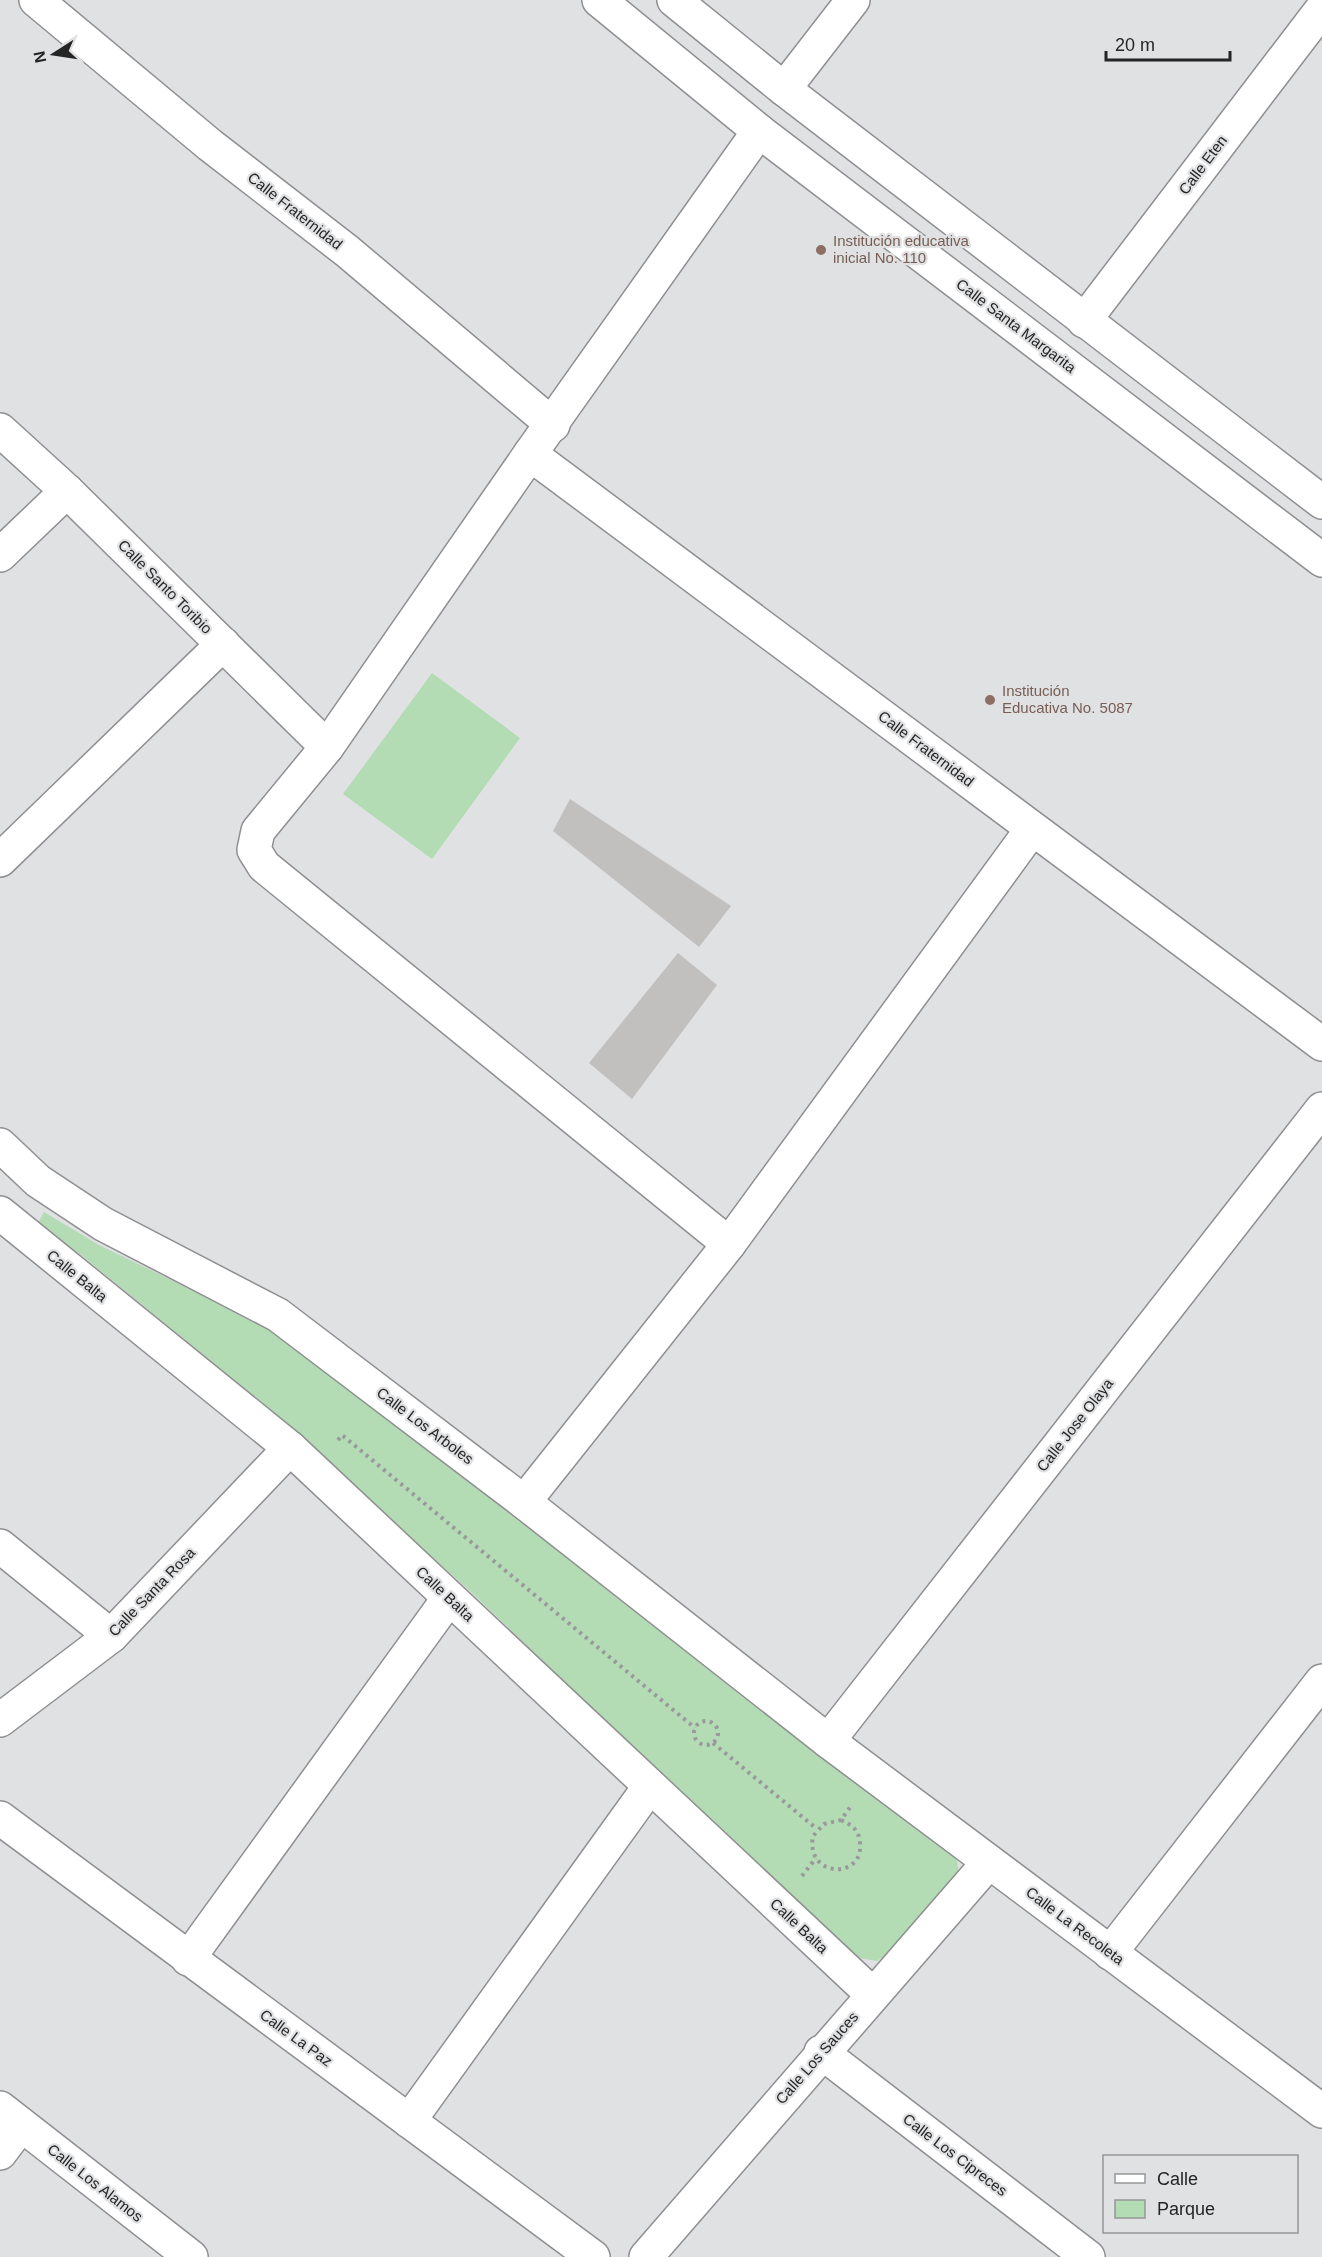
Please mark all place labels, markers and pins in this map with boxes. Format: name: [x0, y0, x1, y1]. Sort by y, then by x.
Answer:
place label: Institución educativa inicial No. 110: [833, 232, 970, 266]
marker: Institución educativa inicial No. 110: [814, 243, 828, 257]
place label: Institución Educativa No. 5087: [1002, 682, 1133, 716]
marker: Institución Educativa No. 5087: [983, 693, 997, 707]

